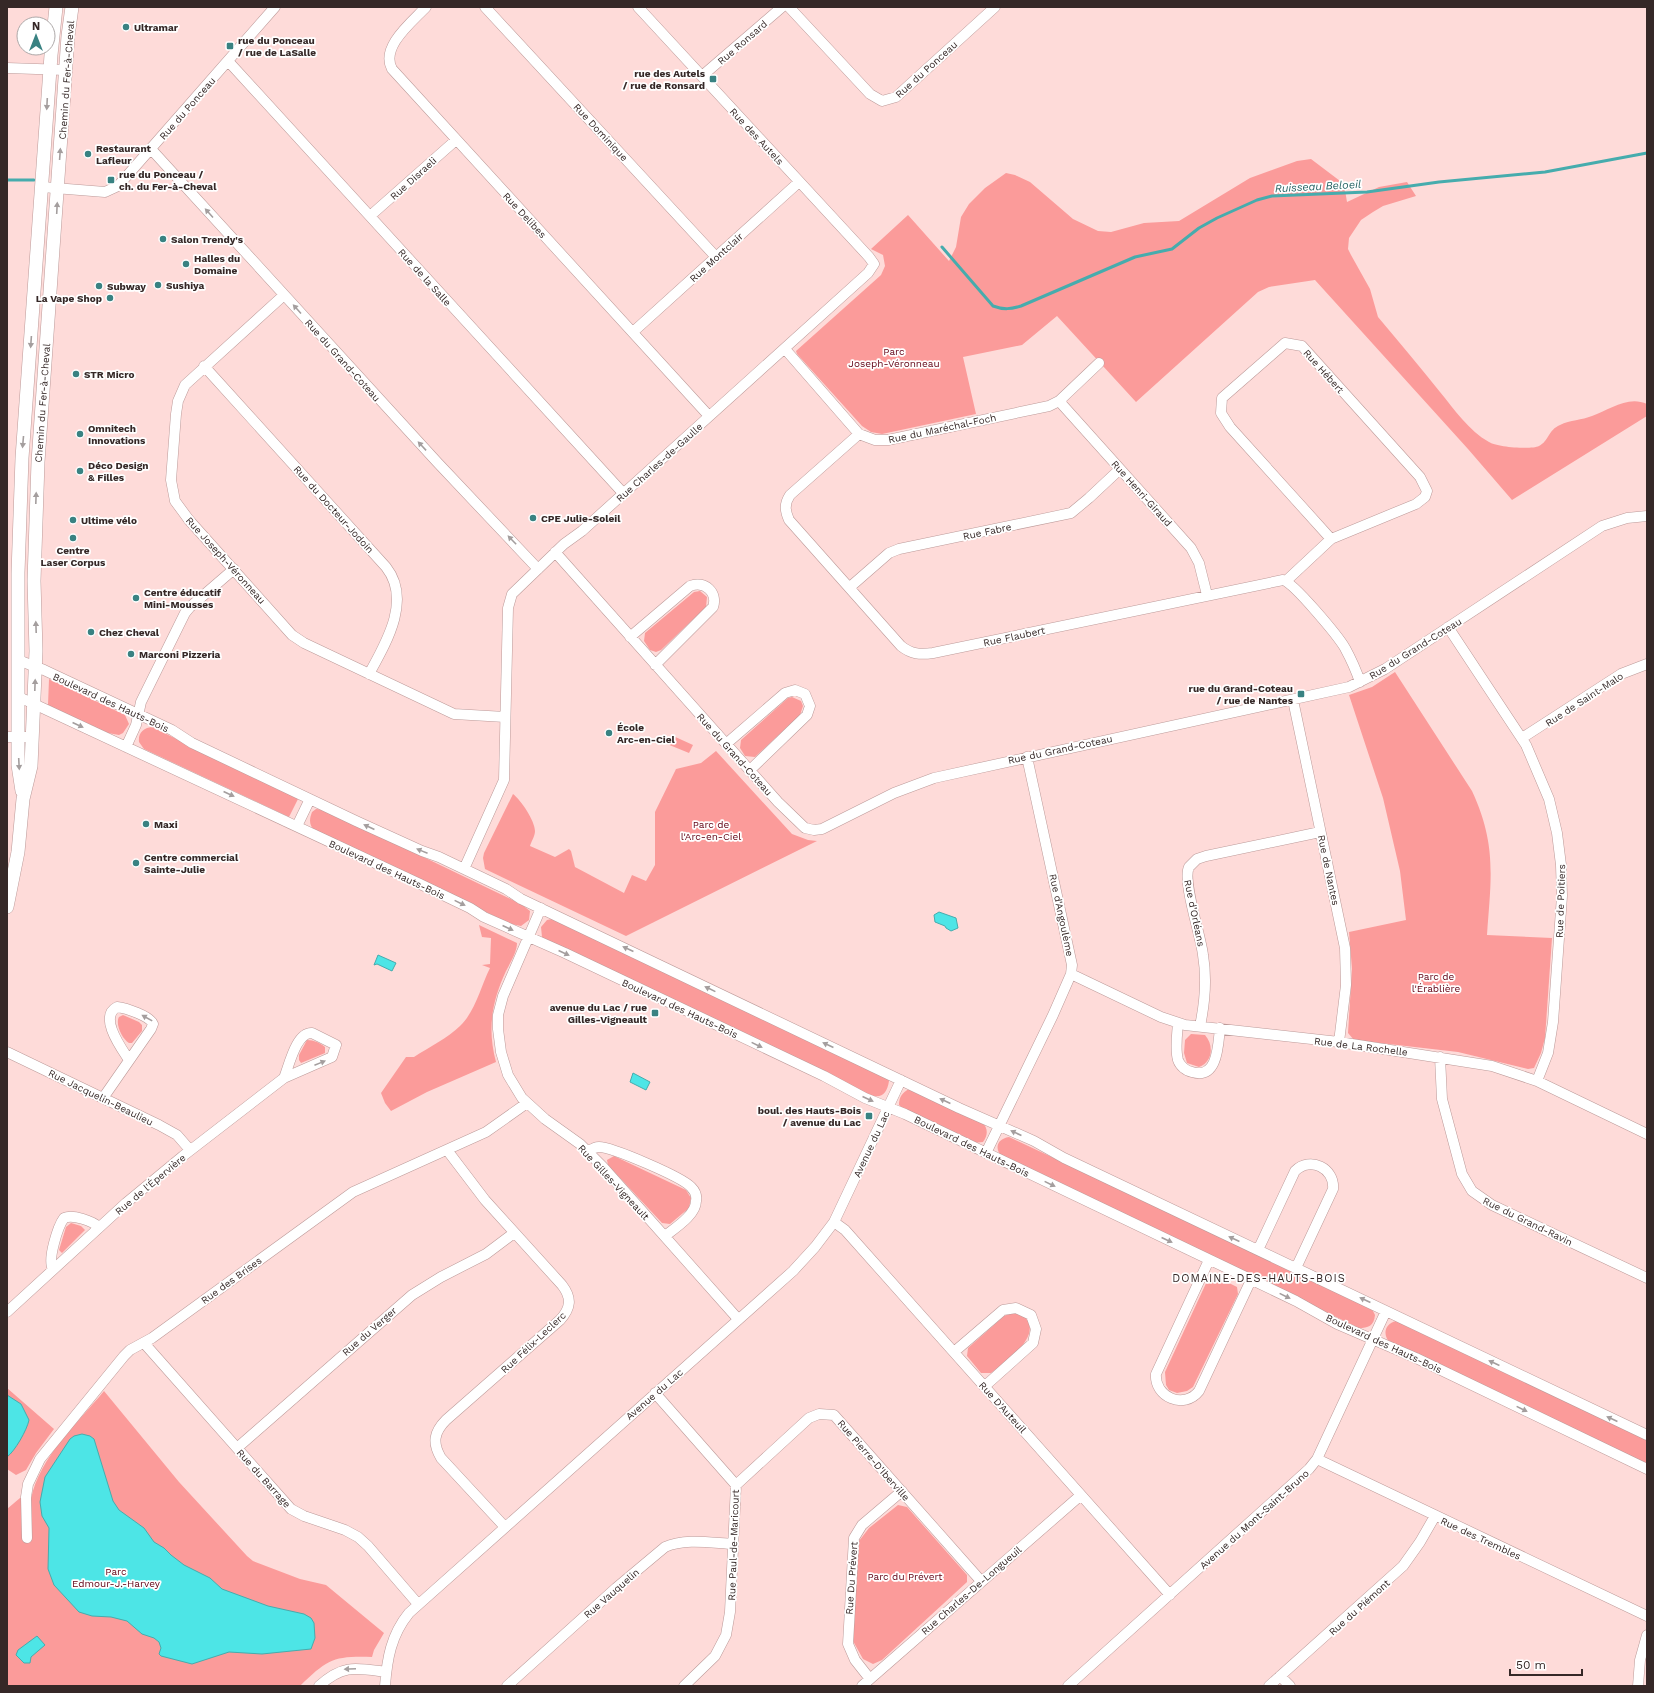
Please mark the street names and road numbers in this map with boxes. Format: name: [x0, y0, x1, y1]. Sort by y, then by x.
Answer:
street label: Rue Ronsard: [715, 18, 769, 67]
street label: Chemin du Fer-à-Cheval: [57, 20, 76, 140]
street label: Rue du Ponceau: [893, 39, 959, 100]
street label: Rue du Ponceau: [157, 75, 217, 142]
street label: Rue Dominique: [571, 101, 630, 163]
street label: Rue des Autels: [728, 106, 786, 167]
street label: Rue Disraeli: [388, 155, 439, 202]
street label: Rue Delibes: [501, 190, 548, 240]
street label: Rue Montclair: [687, 231, 745, 284]
street label: Rue de la Salle: [396, 246, 453, 308]
street label: Rue du Grand-Coteau: [303, 317, 382, 404]
street label: Chemin du Fer-à-Cheval: [33, 343, 52, 463]
street label: Rue Hébert: [1301, 347, 1347, 396]
street label: Rue du Maréchal-Foch: [887, 412, 997, 445]
street label: Rue Charles-de-Gaulle: [614, 421, 705, 504]
street label: Rue Henri-Giraud: [1109, 458, 1174, 529]
street label: Rue du Docteur-Jodoin: [291, 463, 376, 555]
street label: Rue Joseph-Véronneau: [184, 515, 268, 606]
street label: Rue Fabre: [962, 521, 1012, 542]
street label: Rue du Grand-Coteau: [1367, 615, 1463, 681]
street label: Rue Flaubert: [982, 624, 1047, 648]
street label: Rue de Saint-Malo: [1543, 670, 1625, 729]
street label: Boulevard des Hauts-Bois: [51, 671, 170, 734]
street label: Rue du Grand-Coteau: [695, 711, 774, 798]
street label: Rue du Grand-Coteau: [1007, 733, 1113, 766]
street label: Rue de Nantes: [1316, 834, 1341, 906]
street label: Boulevard des Hauts-Bois: [327, 838, 446, 901]
street label: Rue de Poitiers: [1554, 864, 1567, 938]
street label: Rue d'Angoulème: [1047, 873, 1076, 958]
street label: Rue d'Orléans: [1182, 879, 1207, 947]
street label: Boulevard des Hauts-Bois: [620, 977, 739, 1040]
street label: Rue de La Rochelle: [1314, 1035, 1409, 1058]
street label: Rue Jacquelin-Beaulieu: [47, 1067, 155, 1128]
street label: Avenue du Lac: [851, 1109, 892, 1179]
street label: Boulevard des Hauts-Bois: [912, 1114, 1031, 1179]
street label: Rue Gilles-Vigneault: [576, 1142, 652, 1223]
street label: Rue de l'Épervière: [113, 1152, 188, 1217]
street label: Rue du Grand-Ravin: [1481, 1195, 1574, 1248]
street label: Rue des Brises: [199, 1255, 264, 1306]
street label: Rue du Verger: [340, 1305, 399, 1358]
street label: Rue Félix-Leclerc: [499, 1309, 568, 1375]
street label: Boulevard des Hauts-Bois: [1324, 1312, 1443, 1375]
street label: Avenue du Lac: [624, 1366, 685, 1422]
street label: Rue D'Auteuil: [977, 1380, 1028, 1435]
street label: Rue Pierre-D'Iberville: [835, 1418, 912, 1503]
street label: Rue du Barrage: [235, 1447, 293, 1510]
street label: Avenue du Mont-Saint-Bruno: [1198, 1467, 1311, 1571]
street label: Rue Paul-de-Maricourt: [726, 1488, 741, 1601]
street label: Rue des Trembles: [1439, 1515, 1523, 1562]
street label: Rue Du Prévert: [843, 1540, 860, 1615]
street label: Rue Charles-De-Longueuil: [919, 1544, 1024, 1637]
street label: Rue Vauquelin: [582, 1566, 641, 1620]
street label: Rue du Piémont: [1327, 1577, 1393, 1638]

